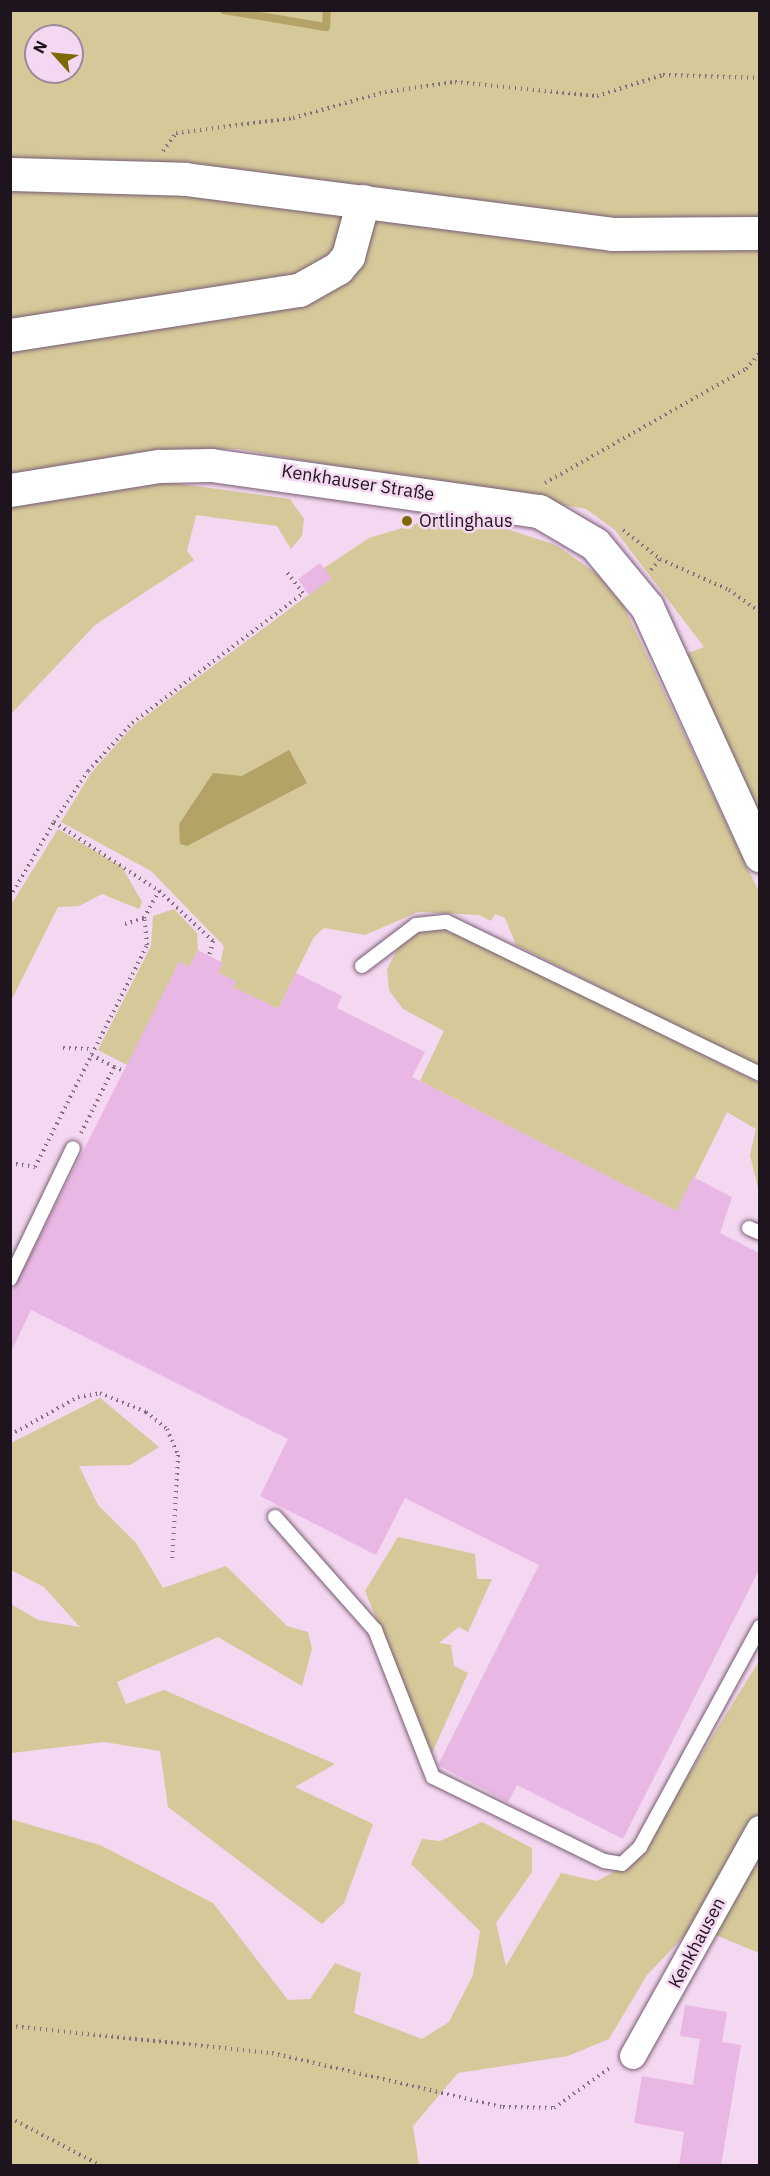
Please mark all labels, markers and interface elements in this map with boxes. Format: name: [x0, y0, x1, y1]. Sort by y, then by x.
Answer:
north arrow: [24, 24, 84, 84]
text: N: [28, 37, 51, 56]
street label: Kenkhauser Straße: [280, 460, 436, 506]
place label: Ortlinghaus: [419, 510, 513, 532]
marker: Ortlinghaus: [400, 514, 414, 528]
street label: Kenkhausen: [664, 1894, 730, 1992]

